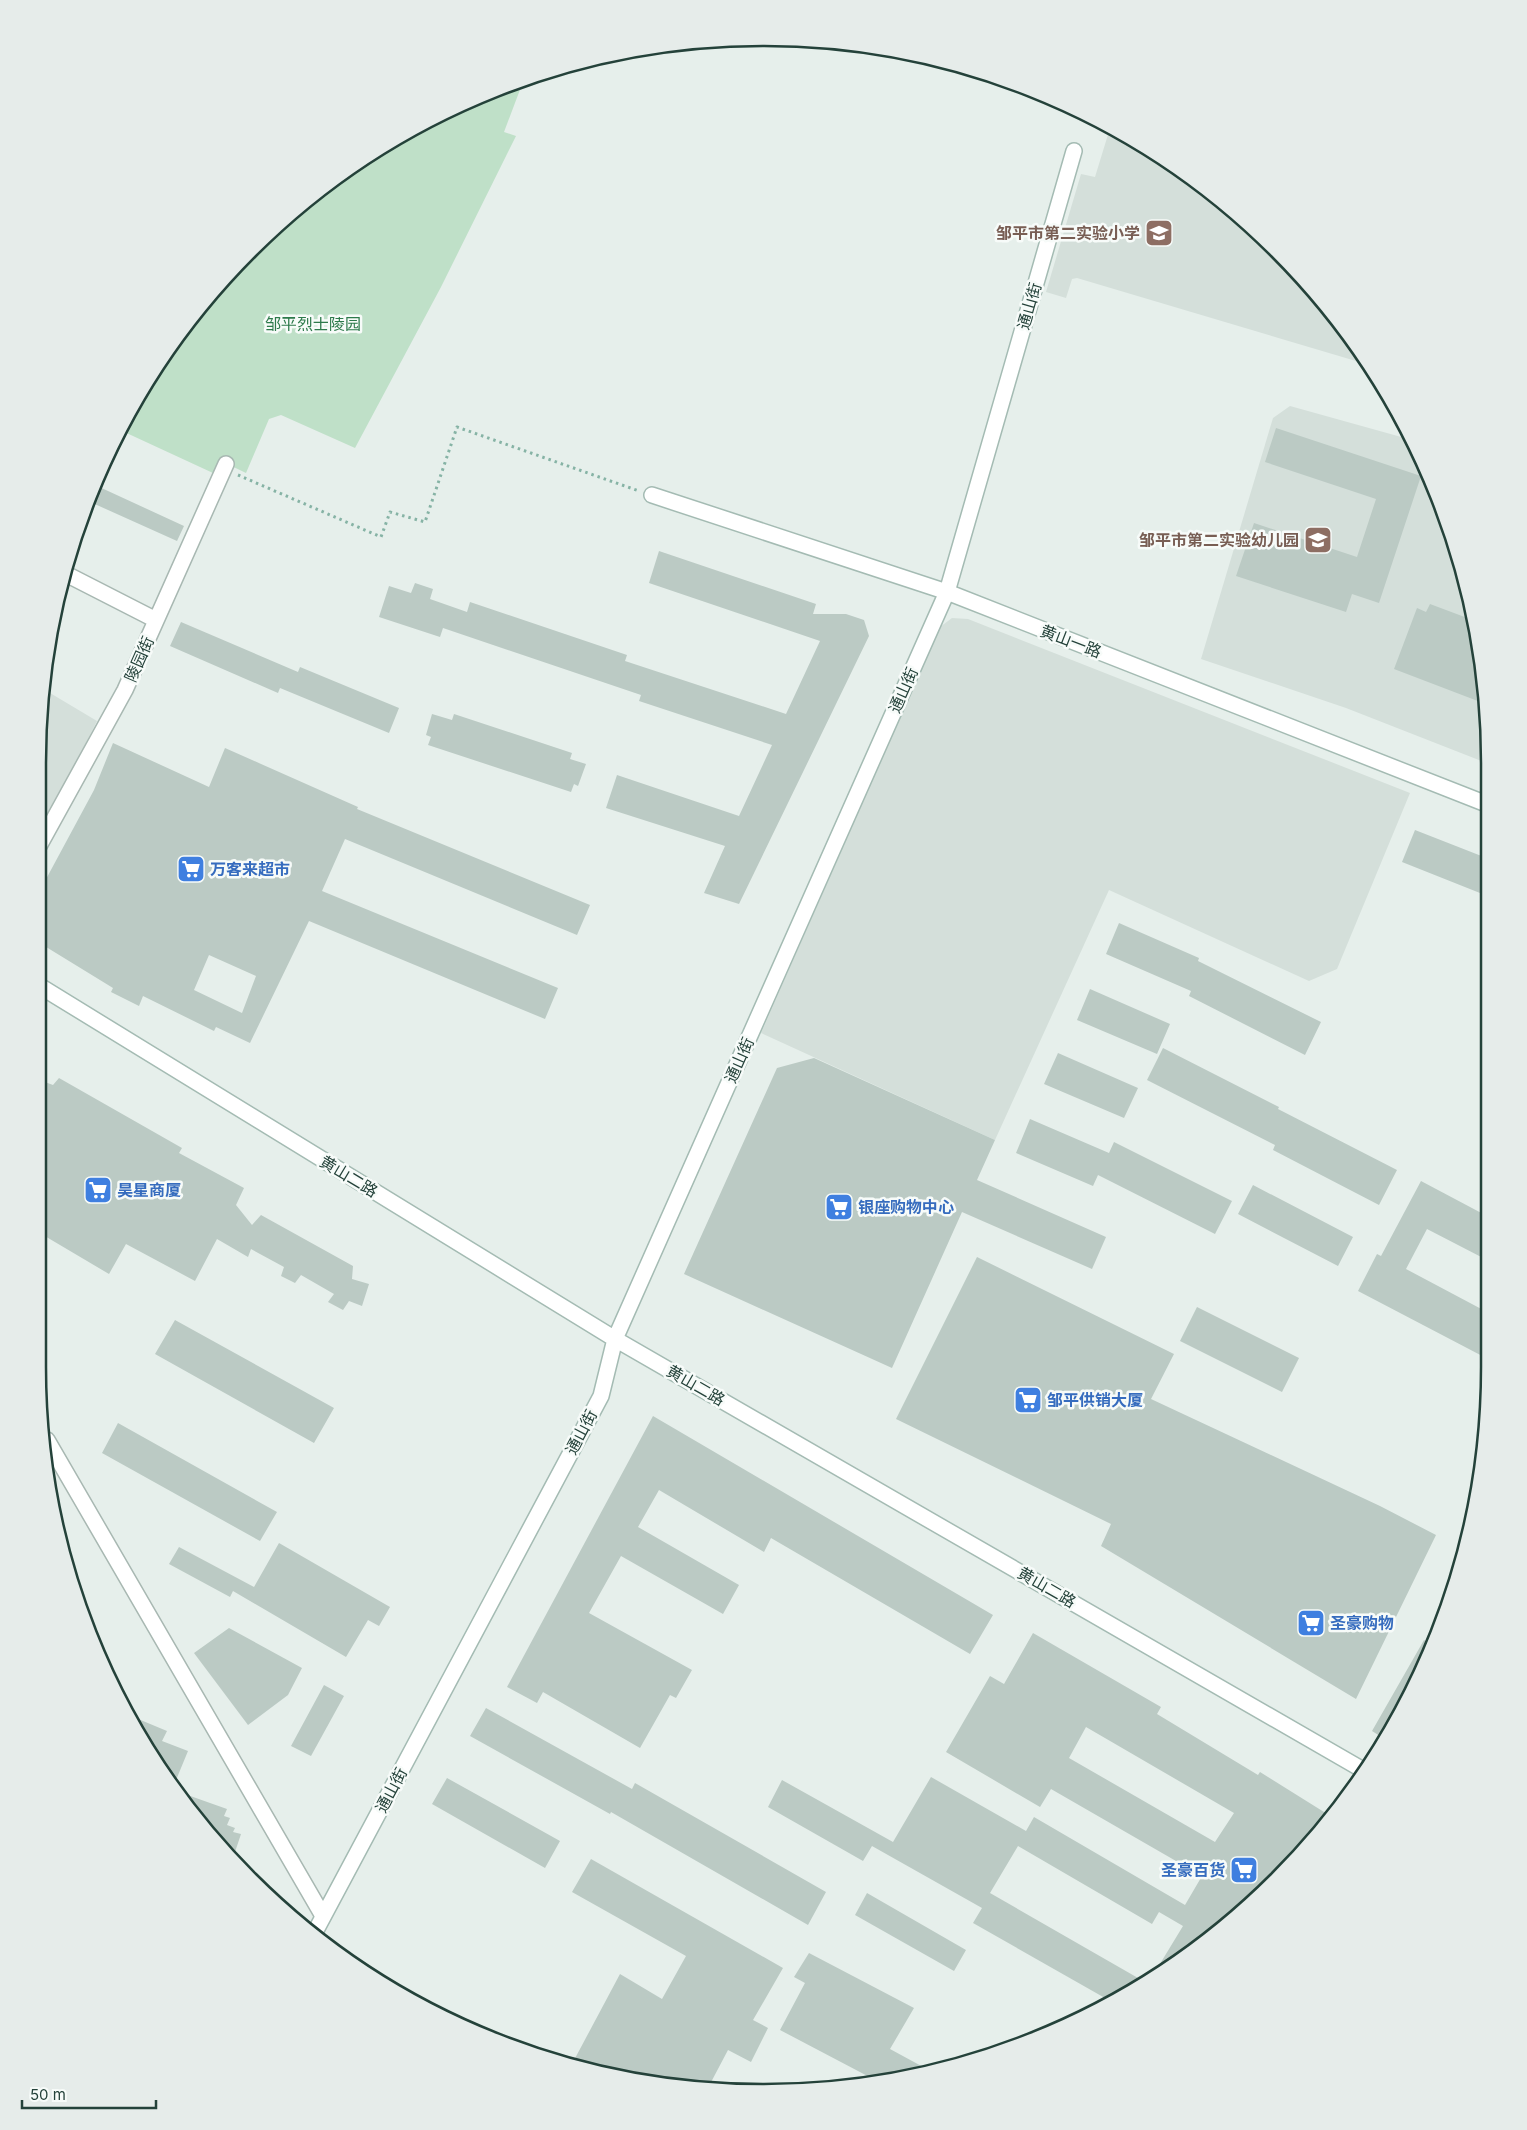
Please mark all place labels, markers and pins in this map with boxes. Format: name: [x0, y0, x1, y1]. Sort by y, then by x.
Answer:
school or university icon: 邹平市第二实验小学: [1144, 218, 1174, 248]
place label: 邹平市第二实验小学: [996, 223, 1140, 243]
school or university icon: 邹平市第二实验幼儿园: [1303, 525, 1333, 555]
place label: 邹平市第二实验幼儿园: [1139, 530, 1299, 550]
supermarket icon: 万客来超市: [176, 854, 206, 884]
place label: 万客来超市: [210, 859, 290, 879]
supermarket icon: 昊星商厦: [83, 1175, 113, 1205]
place label: 昊星商厦: [117, 1180, 181, 1200]
supermarket icon: 银座购物中心: [824, 1192, 854, 1222]
place label: 银座购物中心: [858, 1197, 954, 1217]
supermarket icon: 邹平供销大厦: [1013, 1385, 1043, 1415]
place label: 邹平供销大厦: [1047, 1390, 1143, 1410]
supermarket icon: 圣豪购物: [1296, 1608, 1326, 1638]
place label: 圣豪购物: [1330, 1613, 1394, 1633]
supermarket icon: 圣豪百货: [1229, 1855, 1259, 1885]
place label: 圣豪百货: [1161, 1860, 1225, 1880]

